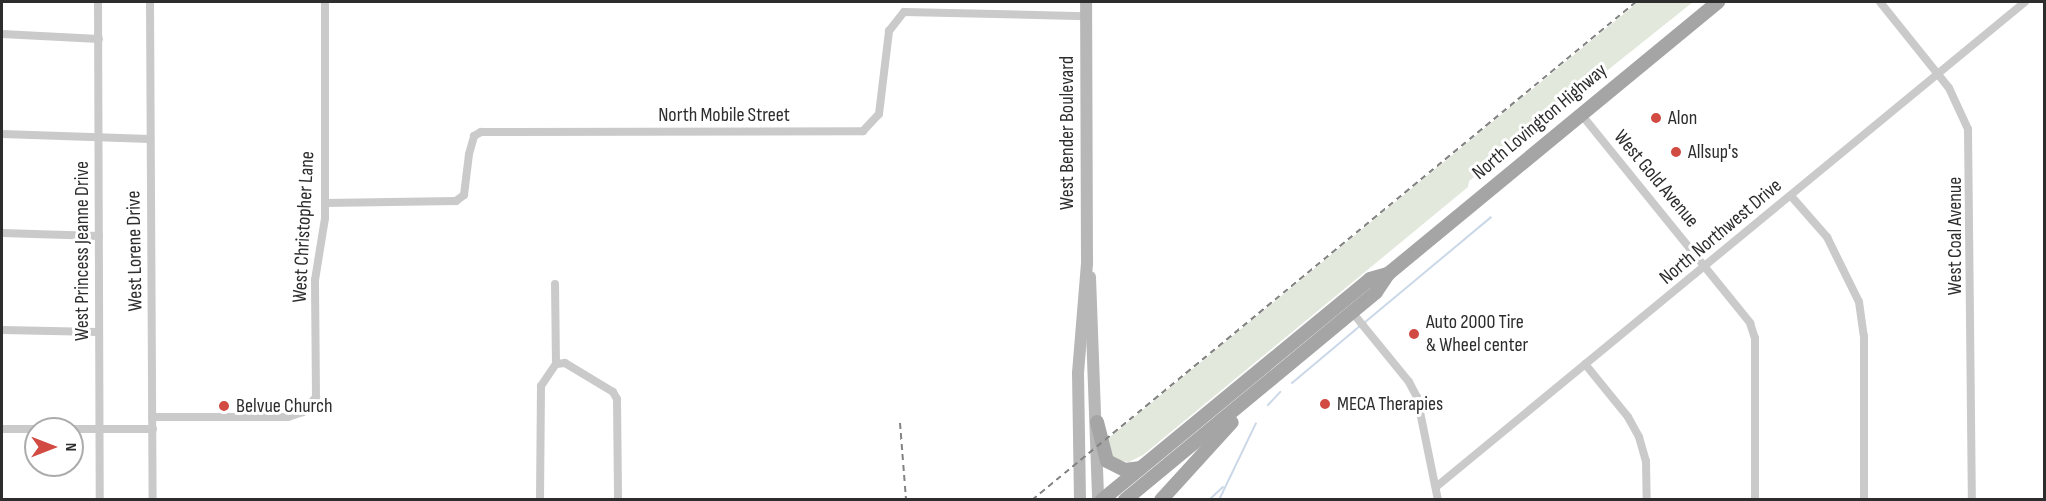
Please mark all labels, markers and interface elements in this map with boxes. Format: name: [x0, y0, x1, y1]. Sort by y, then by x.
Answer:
street label: West Bender Boulevard: [1055, 56, 1079, 210]
street label: North Lovington Highway: [1468, 59, 1612, 185]
street label: North Mobile Street: [658, 103, 790, 127]
place label: Alon: [1668, 106, 1697, 130]
marker: Alon: [1649, 111, 1663, 125]
street label: West Gold Avenue: [1608, 125, 1704, 233]
place label: Allsup's: [1688, 140, 1738, 164]
marker: Allsup's: [1669, 145, 1683, 159]
street label: West Christopher Lane: [288, 151, 320, 303]
street label: West Princess Jeanne Drive: [70, 161, 94, 341]
street label: North Northwest Drive: [1655, 174, 1787, 290]
street label: West Coal Avenue: [1943, 177, 1967, 295]
street label: West Lorene Drive: [122, 190, 148, 312]
place label: Auto 2000 Tire & Wheel center: [1426, 310, 1528, 357]
marker: Auto 2000 Tire & Wheel center: [1407, 327, 1421, 341]
place label: MECA Therapies: [1337, 392, 1443, 416]
place label: Belvue Church: [236, 394, 333, 418]
marker: MECA Therapies: [1318, 397, 1332, 411]
marker: Belvue Church: [217, 399, 231, 413]
north arrow: [24, 417, 84, 477]
text: N: [61, 443, 80, 451]

